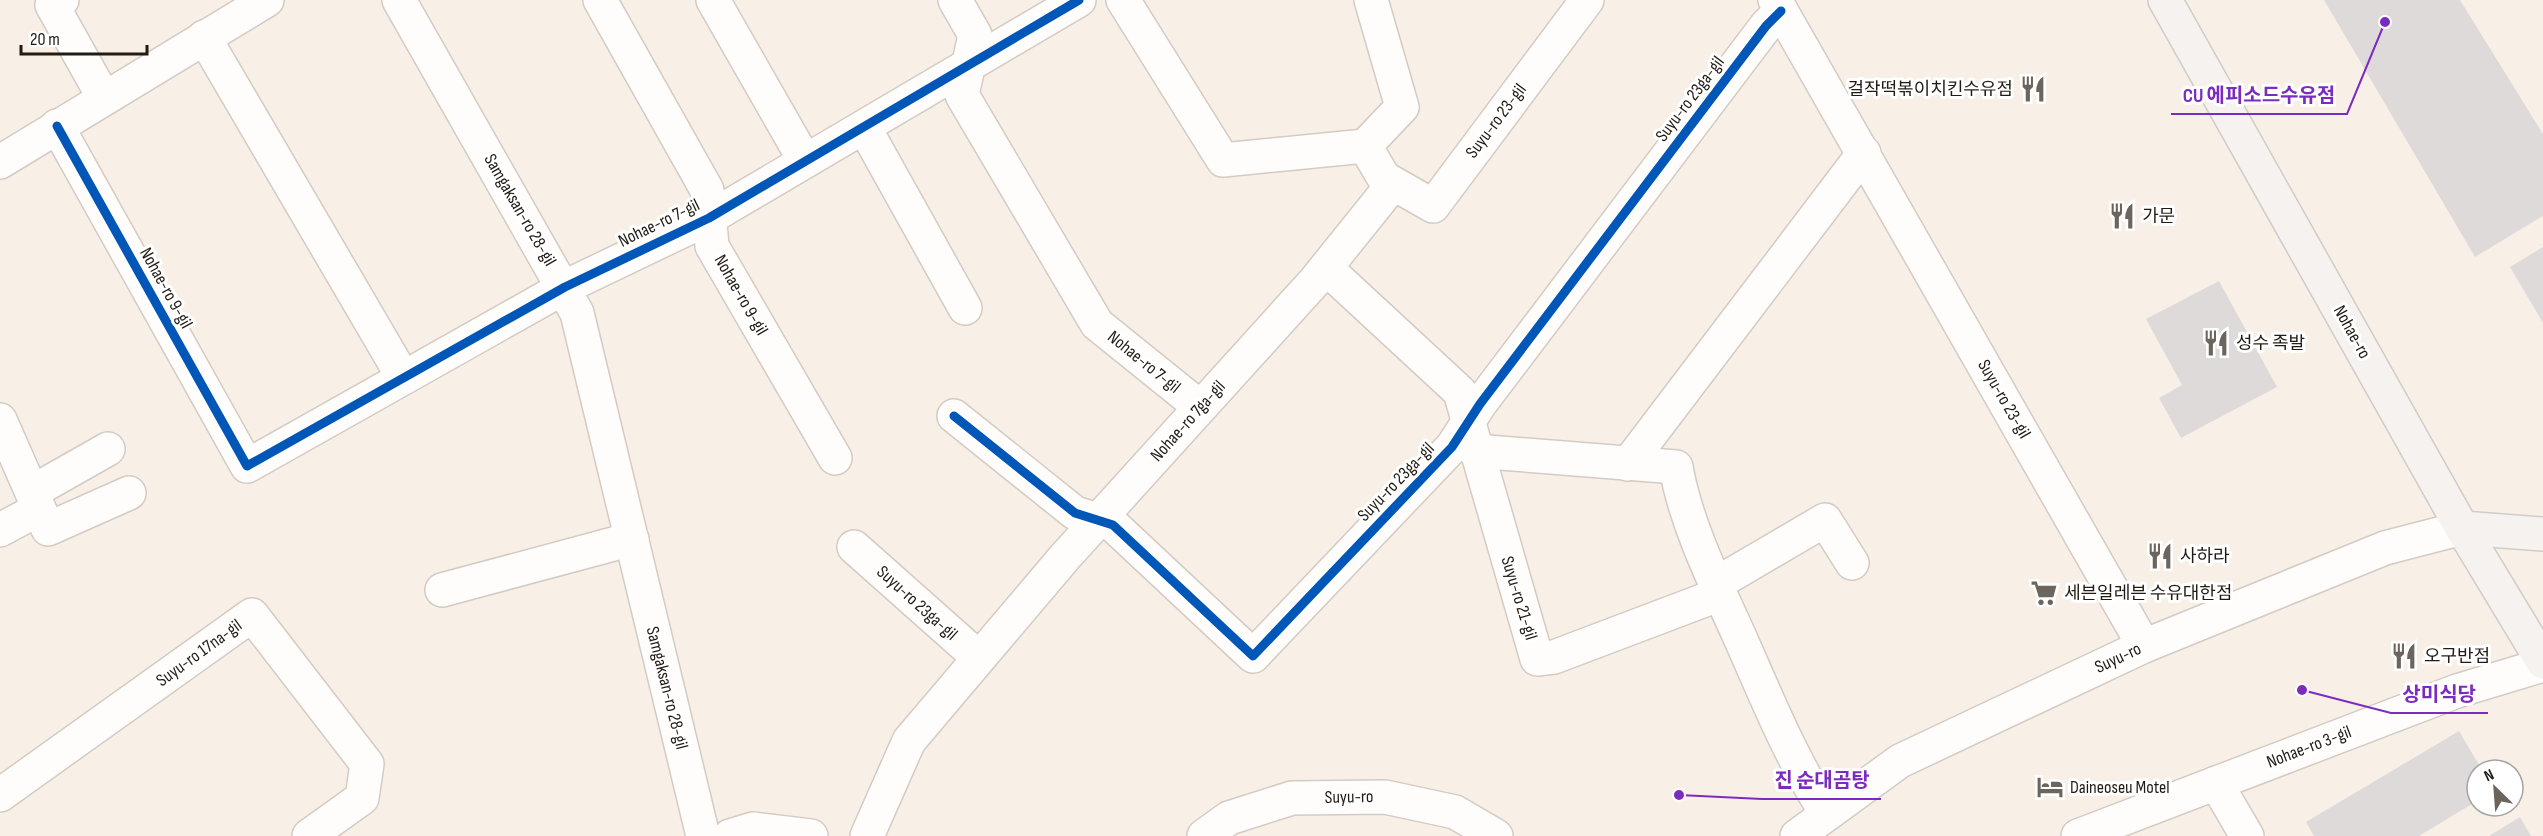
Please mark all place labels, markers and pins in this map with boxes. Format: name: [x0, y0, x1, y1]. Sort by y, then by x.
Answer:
restaurant icon: 걸작떡볶이치킨수유점: [2018, 74, 2048, 104]
callout: CU 에피소드수유점: [2171, 76, 2347, 114]
place label: 걸작떡볶이치킨수유점: [1847, 79, 2013, 100]
restaurant icon: 가문: [2107, 201, 2137, 231]
place label: 가문: [2142, 206, 2175, 227]
restaurant icon: 성수 족발: [2201, 328, 2231, 358]
place label: 성수 족발: [2236, 333, 2305, 354]
restaurant icon: 사하라: [2145, 541, 2175, 571]
place label: 사하라: [2180, 546, 2230, 567]
supermarket icon: 세븐일레븐 수유대한점: [2029, 578, 2059, 608]
place label: 세븐일레븐 수유대한점: [2064, 583, 2232, 604]
restaurant icon: 오구반점: [2389, 641, 2419, 671]
place label: 오구반점: [2424, 646, 2490, 667]
callout: 상미식당: [2391, 675, 2488, 713]
callout: 진 순대곰탕: [1762, 761, 1881, 799]
hotel icon: Daineoseu Motel: [2035, 772, 2065, 802]
place label: Daineoseu Motel: [2070, 777, 2170, 798]

